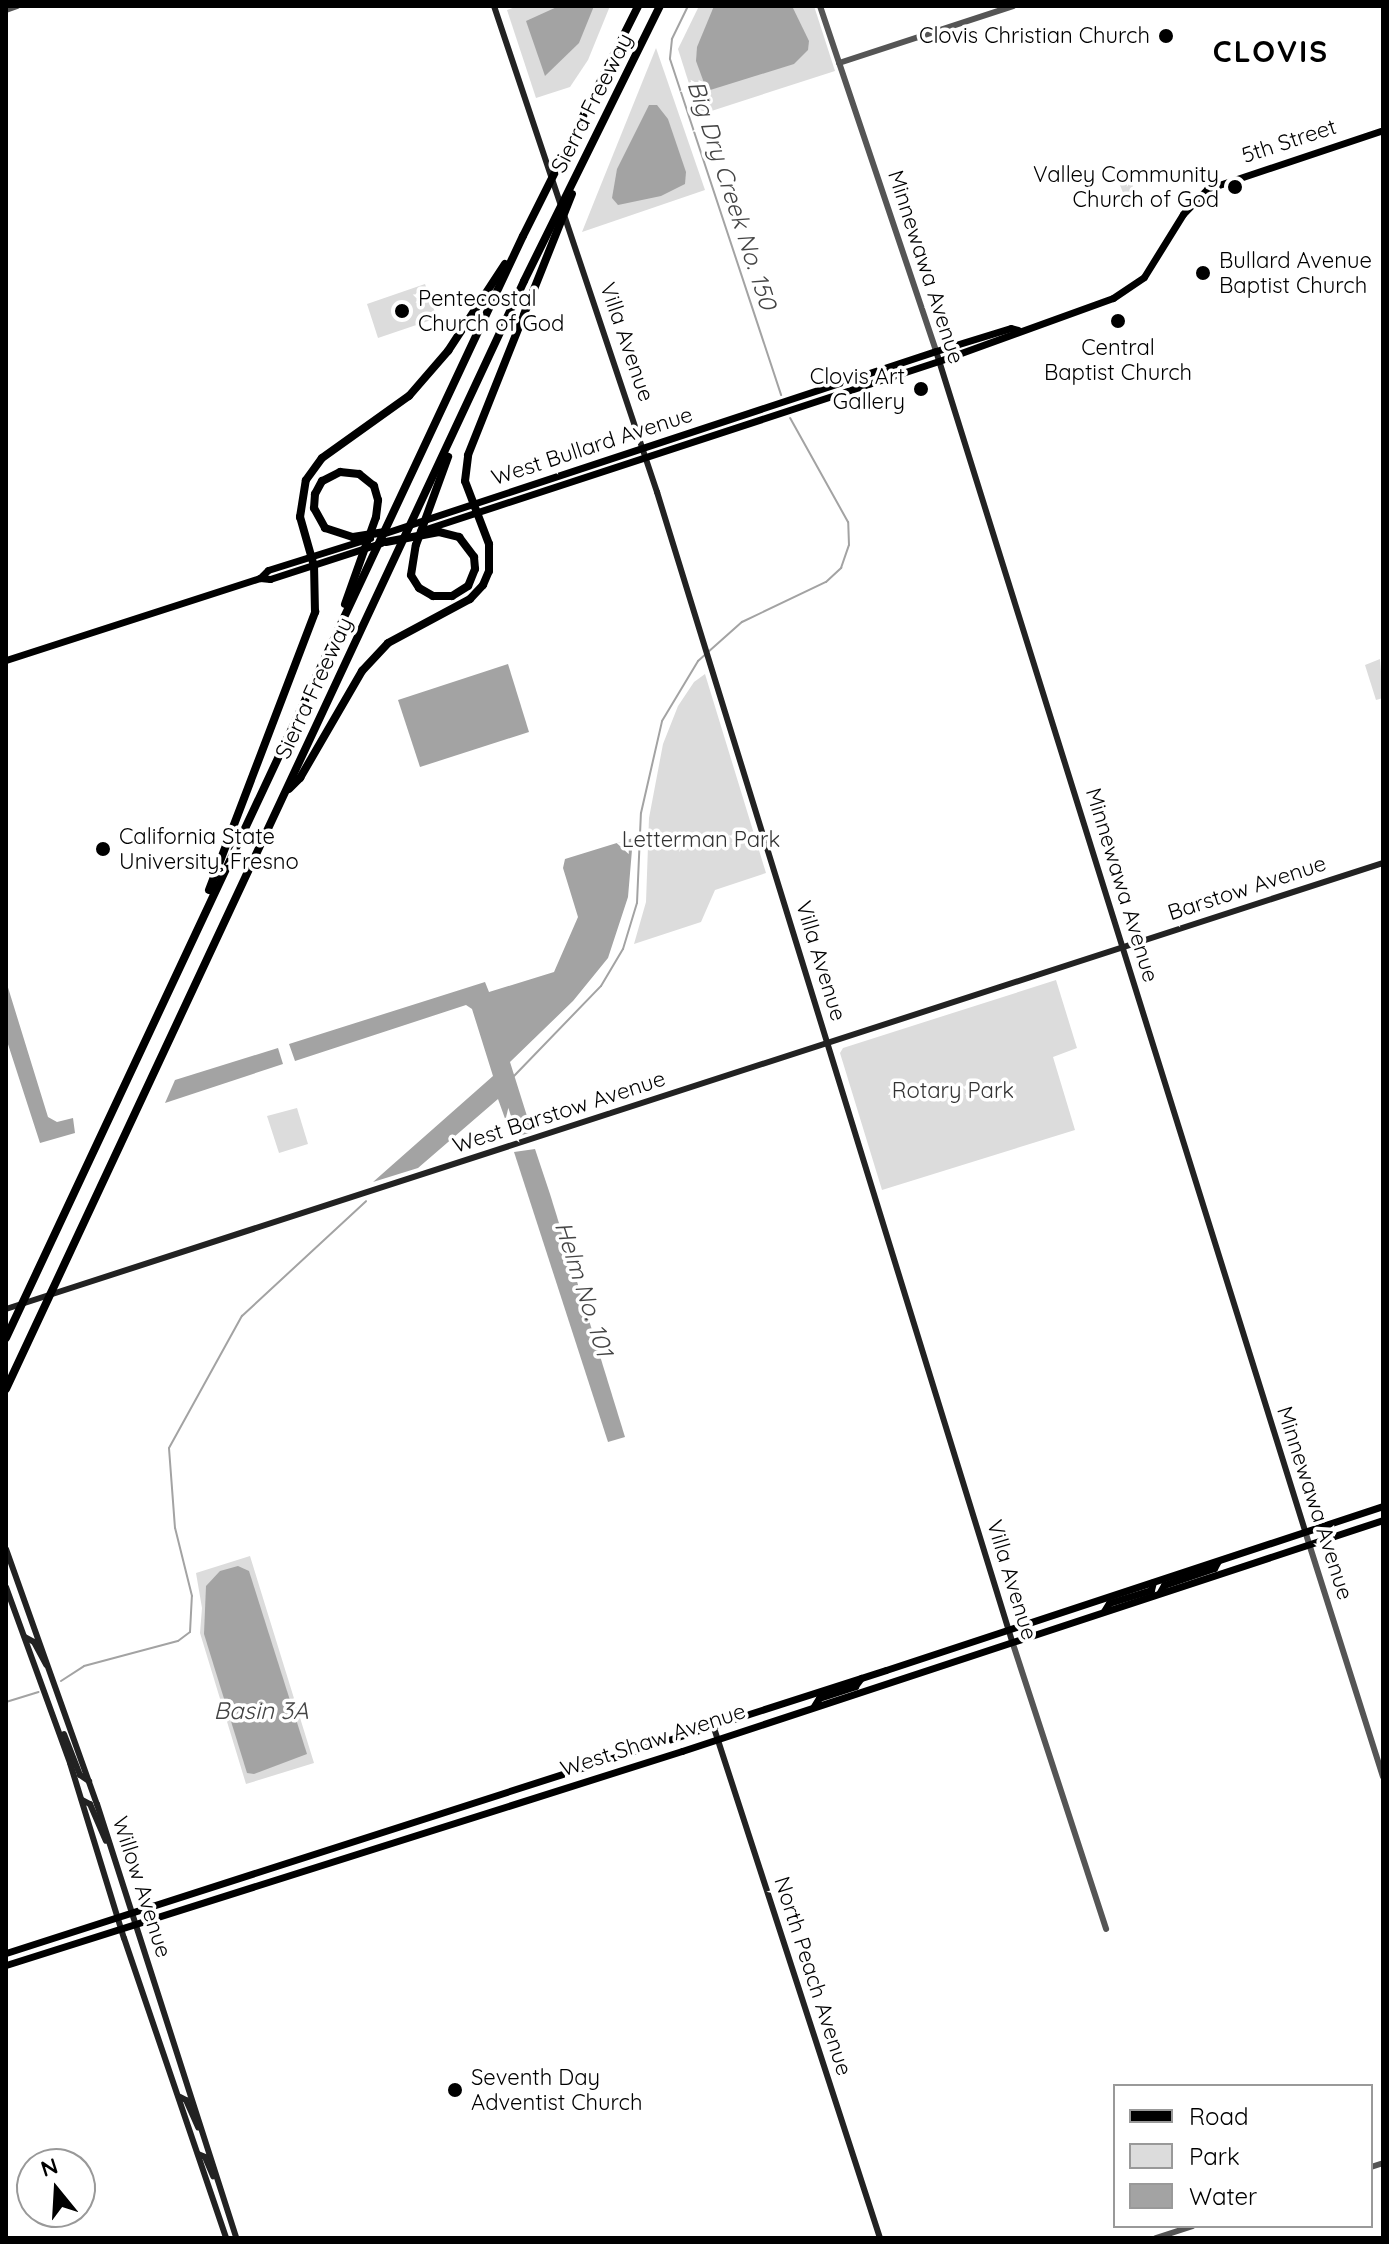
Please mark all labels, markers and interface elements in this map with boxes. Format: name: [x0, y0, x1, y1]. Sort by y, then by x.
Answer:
place label: Clovis Christian Church: [919, 23, 1150, 49]
marker: Clovis Christian Church: [1157, 27, 1175, 45]
street label: Sierra Freeway: [545, 29, 639, 177]
district label: CLOVIS: [1213, 33, 1329, 69]
water label: Big Dry Creek No. 150: [681, 77, 783, 313]
street label: 5th Street: [1238, 113, 1340, 169]
place label: Valley Community Church of God: [1033, 161, 1219, 212]
street label: Minnewawa Avenue: [882, 167, 970, 367]
marker: Valley Community Church of God: [1226, 178, 1244, 196]
place label: Bullard Avenue Baptist Church: [1219, 247, 1372, 298]
marker: Bullard Avenue Baptist Church: [1194, 264, 1212, 282]
street label: Villa Avenue: [594, 279, 660, 405]
place label: Pentecostal Church of God: [418, 285, 564, 336]
marker: Pentecostal Church of God: [393, 302, 411, 320]
marker: Central Baptist Church: [1109, 312, 1127, 330]
place label: Central Baptist Church: [1044, 334, 1192, 386]
place label: Clovis Art Gallery: [810, 363, 905, 414]
marker: Clovis Art Gallery: [912, 380, 930, 398]
street label: West Bullard Avenue: [488, 401, 696, 491]
street label: Sierra Freeway: [270, 613, 358, 763]
street label: Minnewawa Avenue: [1080, 785, 1164, 985]
place label: California State University, Fresno: [119, 823, 299, 874]
park label: Letterman Park: [622, 827, 780, 853]
marker: California State University, Fresno: [94, 840, 112, 858]
street label: Barstow Avenue: [1165, 850, 1329, 926]
street label: Villa Avenue: [790, 898, 852, 1024]
street label: West Barstow Avenue: [449, 1065, 669, 1159]
park label: Rotary Park: [892, 1078, 1014, 1104]
water label: Helm No. 101: [549, 1218, 619, 1360]
street label: Minnewawa Avenue: [1271, 1403, 1359, 1603]
street label: Villa Avenue: [981, 1517, 1043, 1643]
water label: Basin 3A: [213, 1697, 309, 1725]
street label: West Shaw Avenue: [557, 1698, 749, 1782]
street label: Willow Avenue: [107, 1813, 177, 1961]
street label: North Peach Avenue: [768, 1873, 858, 2079]
place label: Seventh Day Adventist Church: [471, 2064, 642, 2116]
marker: Seventh Day Adventist Church: [446, 2081, 464, 2099]
legend: [1113, 2084, 1373, 2228]
text: Road: [1189, 2101, 1249, 2131]
text: Park: [1189, 2141, 1240, 2171]
north arrow: [16, 2148, 96, 2228]
text: N: [37, 2151, 61, 2183]
text: Water: [1189, 2181, 1257, 2211]

